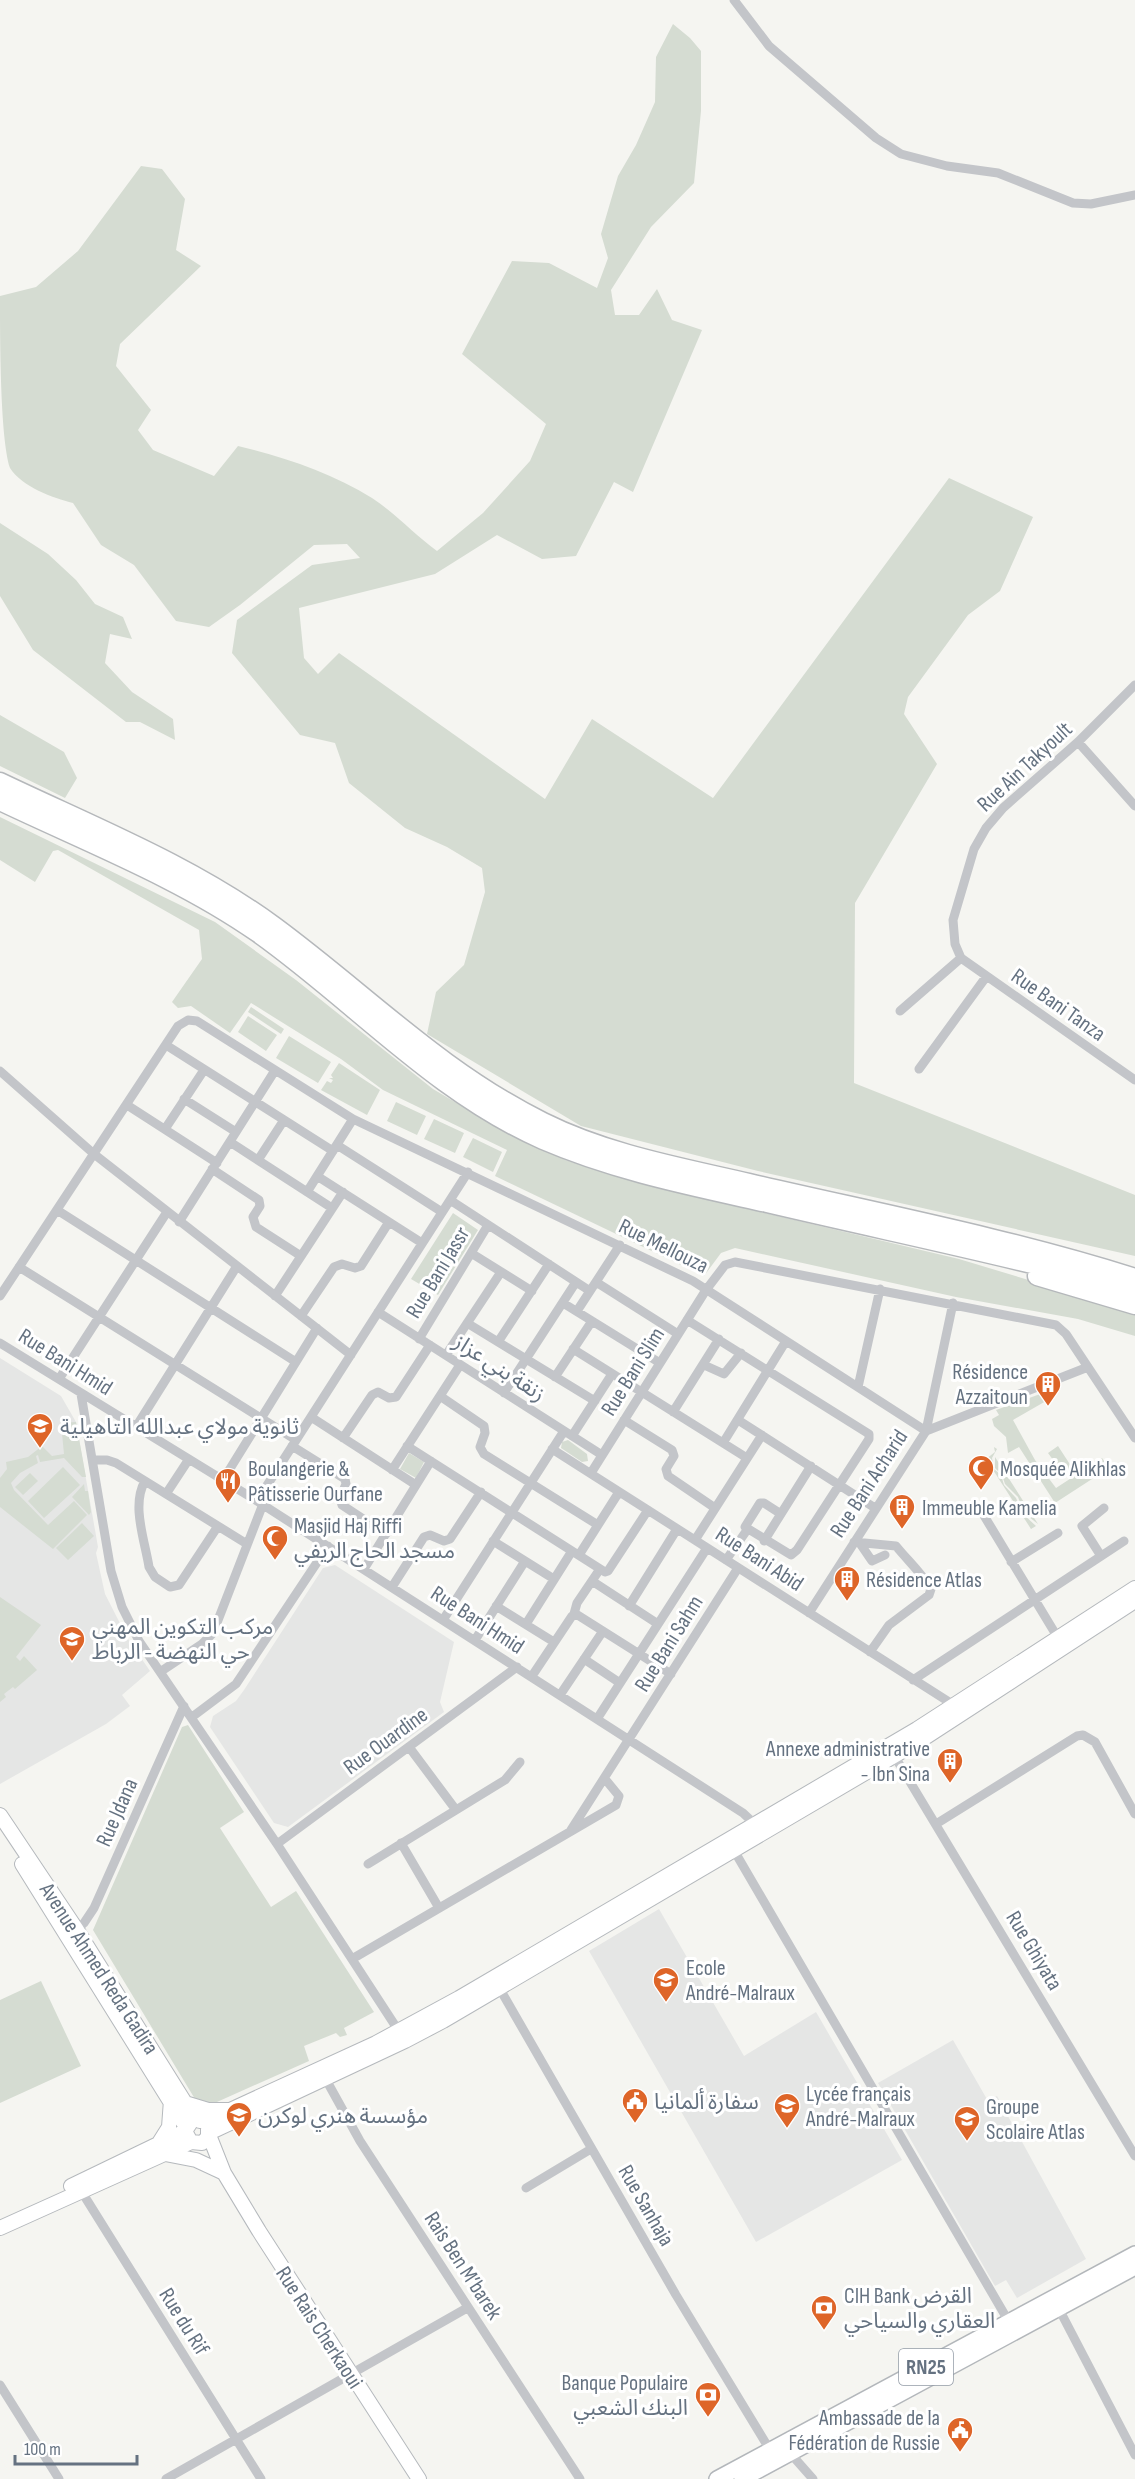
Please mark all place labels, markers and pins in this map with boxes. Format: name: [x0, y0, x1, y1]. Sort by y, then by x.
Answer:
place label: Résidence Azzaitoun: [952, 1359, 1028, 1411]
building icon: Résidence Azzaitoun: [1033, 1369, 1063, 1407]
school or university icon: ثانوية مولاي عبدالله التاهيلية: [25, 1411, 55, 1449]
place label: ثانوية مولاي عبدالله التاهيلية: [60, 1414, 299, 1443]
mosque icon: Mosquée Alikhlas: [966, 1453, 996, 1491]
place label: Boulangerie & Pâtisserie Ourfane: [248, 1456, 383, 1508]
place label: Mosquée Alikhlas: [1000, 1456, 1126, 1483]
restaurant icon: Boulangerie & Pâtisserie Ourfane: [213, 1466, 243, 1504]
building icon: Immeuble Kamelia: [887, 1492, 917, 1530]
place label: Immeuble Kamelia: [922, 1495, 1057, 1522]
place label: Masjid Haj Riffi مسجد الحاج الريفي: [294, 1513, 455, 1567]
mosque icon: Masjid Haj Riffi مسجد الحاج الريفي: [260, 1523, 290, 1561]
building icon: Résidence Atlas: [832, 1564, 862, 1602]
place label: Résidence Atlas: [866, 1567, 982, 1594]
place label: مركب التكوين المهني حي النهضة - الرباط: [92, 1614, 273, 1668]
school or university icon: مركب التكوين المهني حي النهضة - الرباط: [57, 1624, 87, 1662]
place label: Annexe administrative - Ibn Sina: [765, 1736, 930, 1788]
building icon: Annexe administrative - Ibn Sina: [935, 1746, 965, 1784]
place label: Ecole André-Malraux: [685, 1955, 796, 2007]
school or university icon: Ecole André-Malraux: [651, 1965, 681, 2003]
place label: Lycée français André-Malraux: [805, 2081, 916, 2133]
public building icon: سفارة ألمانيا: [620, 2086, 650, 2124]
place label: سفارة ألمانيا: [654, 2088, 759, 2116]
school or university icon: Lycée français André-Malraux: [772, 2091, 802, 2129]
place label: Groupe Scolaire Atlas: [986, 2094, 1085, 2146]
school or university icon: مؤسسة هنري لوكرن: [224, 2100, 254, 2138]
place label: مؤسسة هنري لوكرن: [258, 2103, 428, 2132]
school or university icon: Groupe Scolaire Atlas: [952, 2104, 982, 2142]
place label: CIH Bank القرض العقاري والسياحي: [844, 2283, 995, 2337]
bank icon: CIH Bank القرض العقاري والسياحي: [809, 2293, 839, 2331]
place label: Banque Populaire البنك الشعبي: [561, 2370, 688, 2424]
bank icon: Banque Populaire البنك الشعبي: [693, 2380, 723, 2418]
place label: Ambassade de la Fédération de Russie: [788, 2405, 940, 2457]
public building icon: Ambassade de la Fédération de Russie: [945, 2415, 975, 2453]

